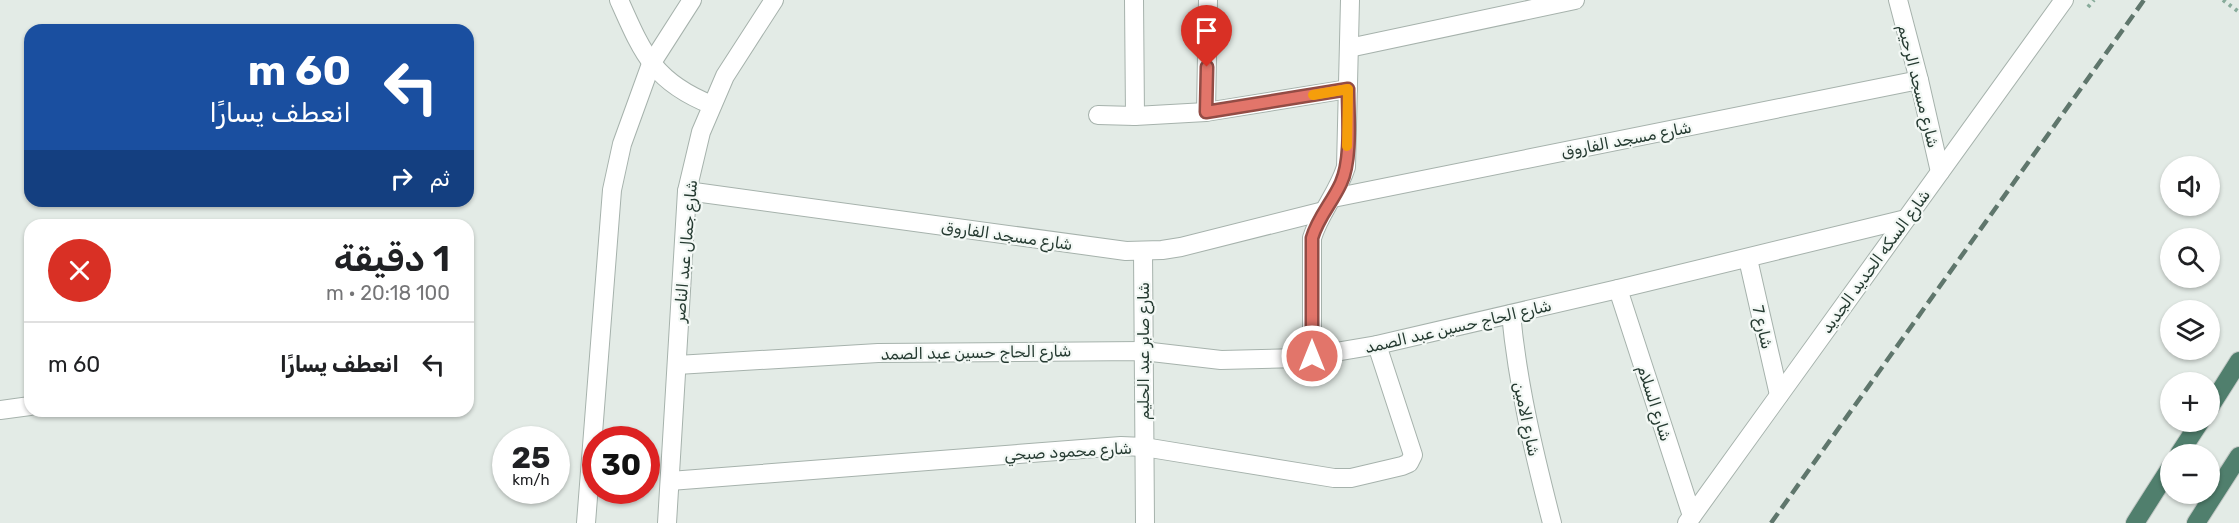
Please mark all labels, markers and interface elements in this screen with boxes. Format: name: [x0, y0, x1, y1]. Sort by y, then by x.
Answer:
pin: [1181, 5, 1232, 67]
icon: arrive: [1190, 14, 1223, 47]
street label: شارع مسجد الرحيم: [1892, 22, 1943, 150]
text: 60 m: [248, 46, 351, 96]
icon: left: [372, 48, 450, 126]
text: انعطف يسارًا: [209, 97, 351, 129]
street label: شارع مسجد الفاروق: [1559, 118, 1693, 163]
map controls: [2160, 156, 2220, 504]
button: sound: [2160, 156, 2220, 216]
icon: right: [385, 162, 418, 195]
text: ثم: [430, 165, 450, 192]
street label: شارع جمال عبد الناصر: [670, 179, 703, 324]
street label: شارع السكه الحديد الجديد: [1817, 186, 1936, 338]
street label: شارع مسجد الفاروق: [940, 217, 1074, 256]
button: search: [2160, 228, 2220, 288]
text: 1 دقيقة: [334, 237, 450, 280]
button: close: [48, 239, 111, 302]
text: 100 m · 20:18: [326, 281, 450, 305]
street label: شارع صابر عبد الحليم: [1134, 282, 1155, 420]
street label: شارع الحاج حسين عبد الصمد: [1363, 296, 1554, 359]
button: layers: [2160, 300, 2220, 360]
street label: شارع 7: [1746, 304, 1777, 351]
position arrow: [1280, 324, 1344, 388]
street label: شارع الحاج حسين عبد الصمد: [880, 341, 1072, 366]
icon: left: [417, 348, 450, 381]
text: 60 m: [48, 351, 100, 378]
text: انعطف يسارًا: [280, 351, 399, 378]
street label: شارع السلام: [1631, 363, 1676, 444]
button: +: [2160, 372, 2220, 432]
street label: شارع الامين: [1507, 380, 1544, 458]
speed limit sign: 30: [582, 426, 660, 504]
street label: شارع محمود صبحي: [1004, 439, 1133, 467]
text: 25: [512, 440, 550, 476]
button: −: [2160, 444, 2220, 504]
text: km/h: [512, 471, 550, 489]

